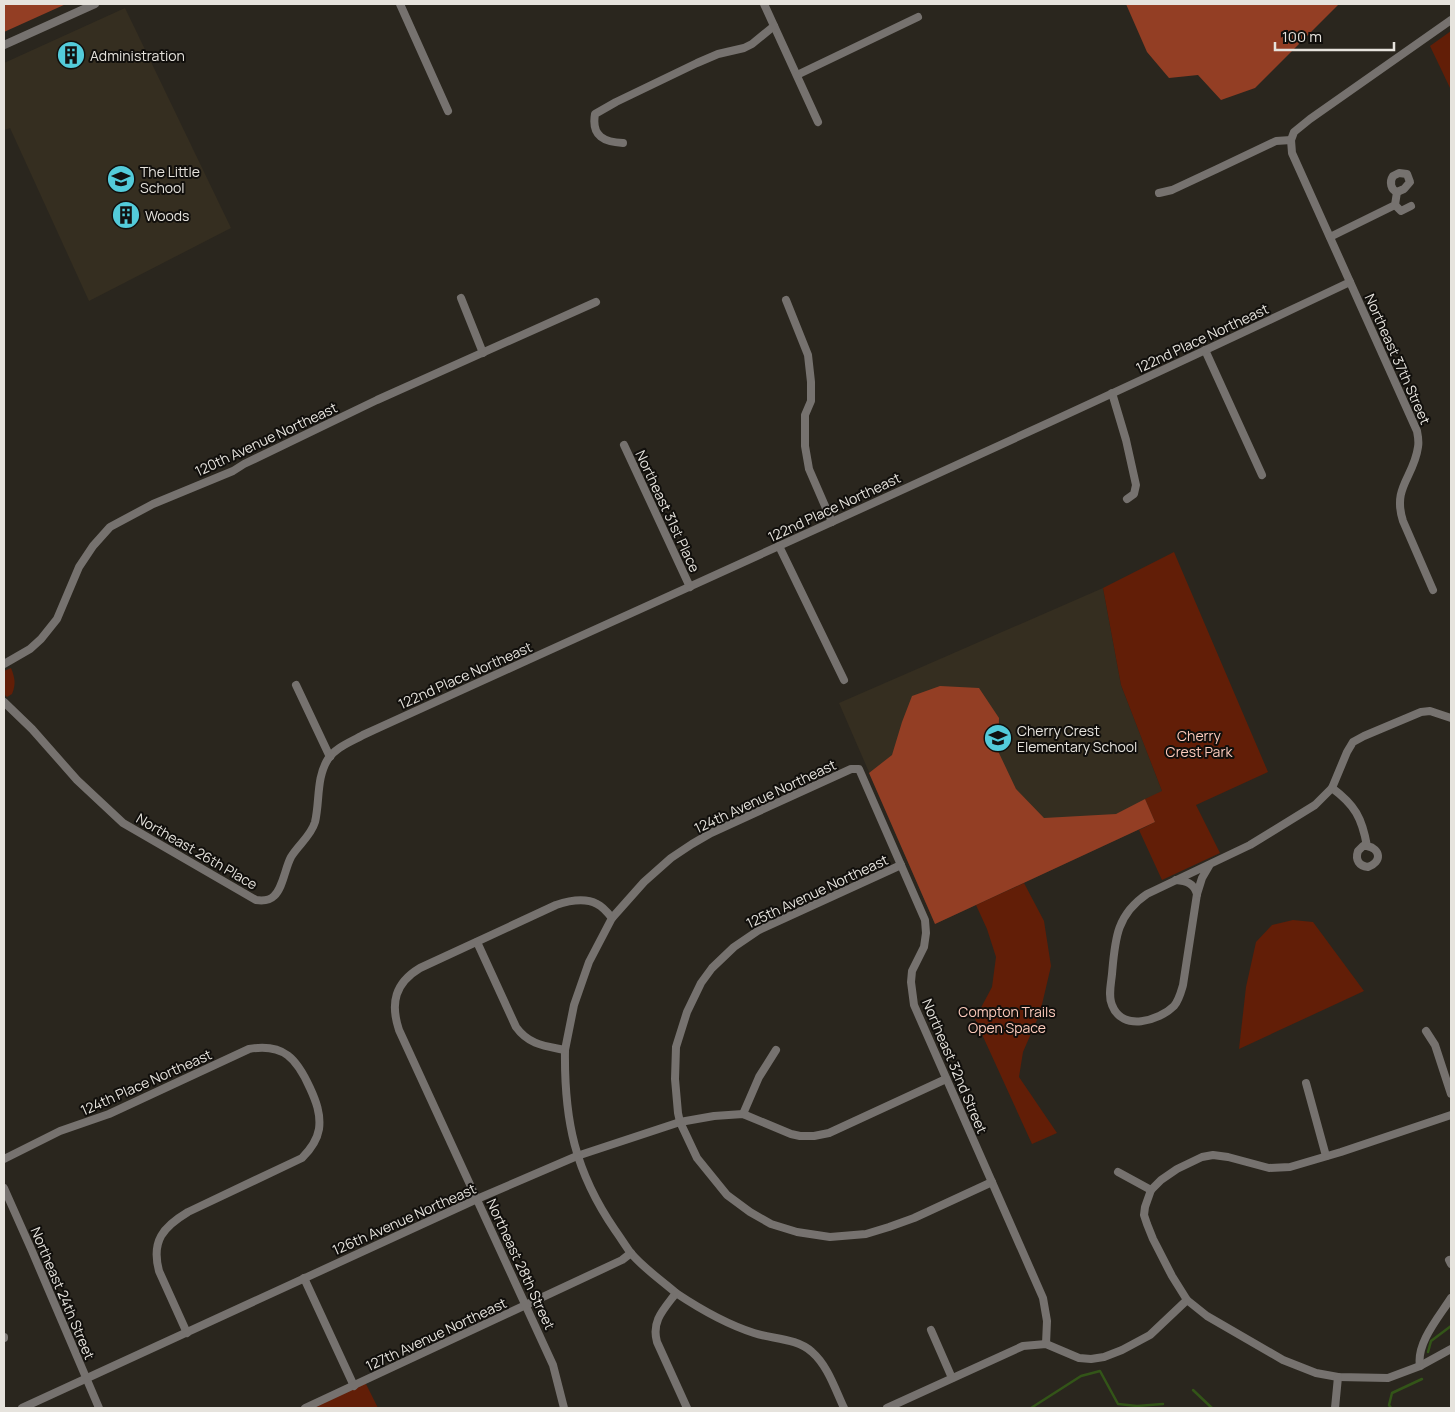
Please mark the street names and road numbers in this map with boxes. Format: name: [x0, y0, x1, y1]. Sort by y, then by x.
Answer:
street label: Northeast 37th Street: [1361, 291, 1436, 428]
street label: 122nd Place Northeast: [1133, 299, 1272, 377]
street label: 120th Avenue Northeast: [192, 397, 341, 480]
street label: Northeast 31st Place: [631, 447, 705, 575]
street label: 122nd Place Northeast: [765, 468, 904, 546]
street label: 122nd Place Northeast: [395, 637, 535, 713]
street label: 124th Avenue Northeast: [691, 755, 839, 837]
street label: Northeast 26th Place: [133, 809, 261, 893]
street label: 125th Avenue Northeast: [743, 850, 891, 932]
street label: Northeast 32nd Street: [918, 996, 992, 1137]
street label: 124th Place Northeast: [77, 1044, 215, 1120]
street label: 126th Avenue Northeast: [329, 1179, 479, 1259]
street label: Northeast 28th Street: [482, 1195, 560, 1333]
street label: Northeast 24th Street: [26, 1224, 100, 1363]
street label: 127th Avenue Northeast: [362, 1293, 510, 1375]

